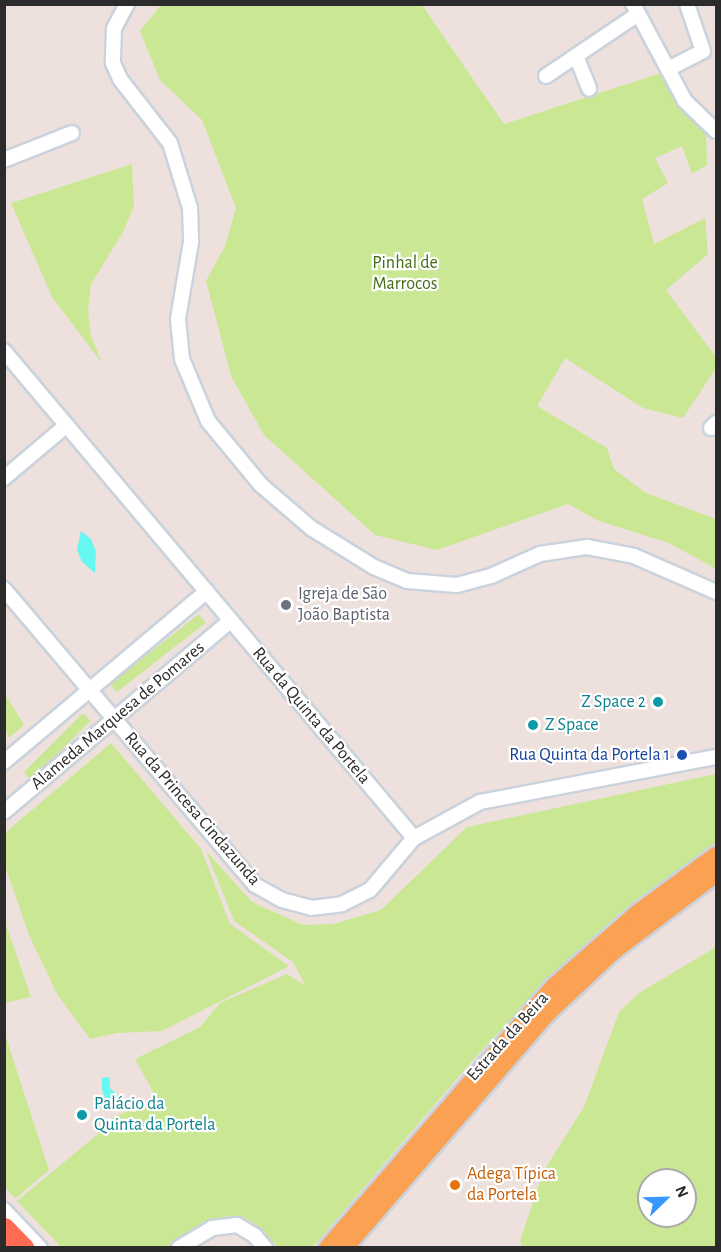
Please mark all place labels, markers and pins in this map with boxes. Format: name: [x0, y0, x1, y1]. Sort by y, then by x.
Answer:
place label: Igreja de São João Baptista: [298, 584, 390, 626]
marker: Igreja de São João Baptista: [279, 598, 293, 612]
place label: Z Space 2: [581, 691, 646, 713]
marker: Z Space 2: [651, 695, 665, 709]
place label: Z Space: [545, 714, 599, 736]
marker: Z Space: [526, 718, 540, 732]
place label: Rua Quinta da Portela 1: [509, 744, 670, 766]
marker: Rua Quinta da Portela 1: [675, 748, 689, 762]
place label: Palácio da Quinta da Portela: [94, 1094, 216, 1136]
marker: Palácio da Quinta da Portela: [75, 1108, 89, 1122]
place label: Adega Típica da Portela: [467, 1164, 556, 1206]
marker: Adega Típica da Portela: [448, 1178, 462, 1192]

